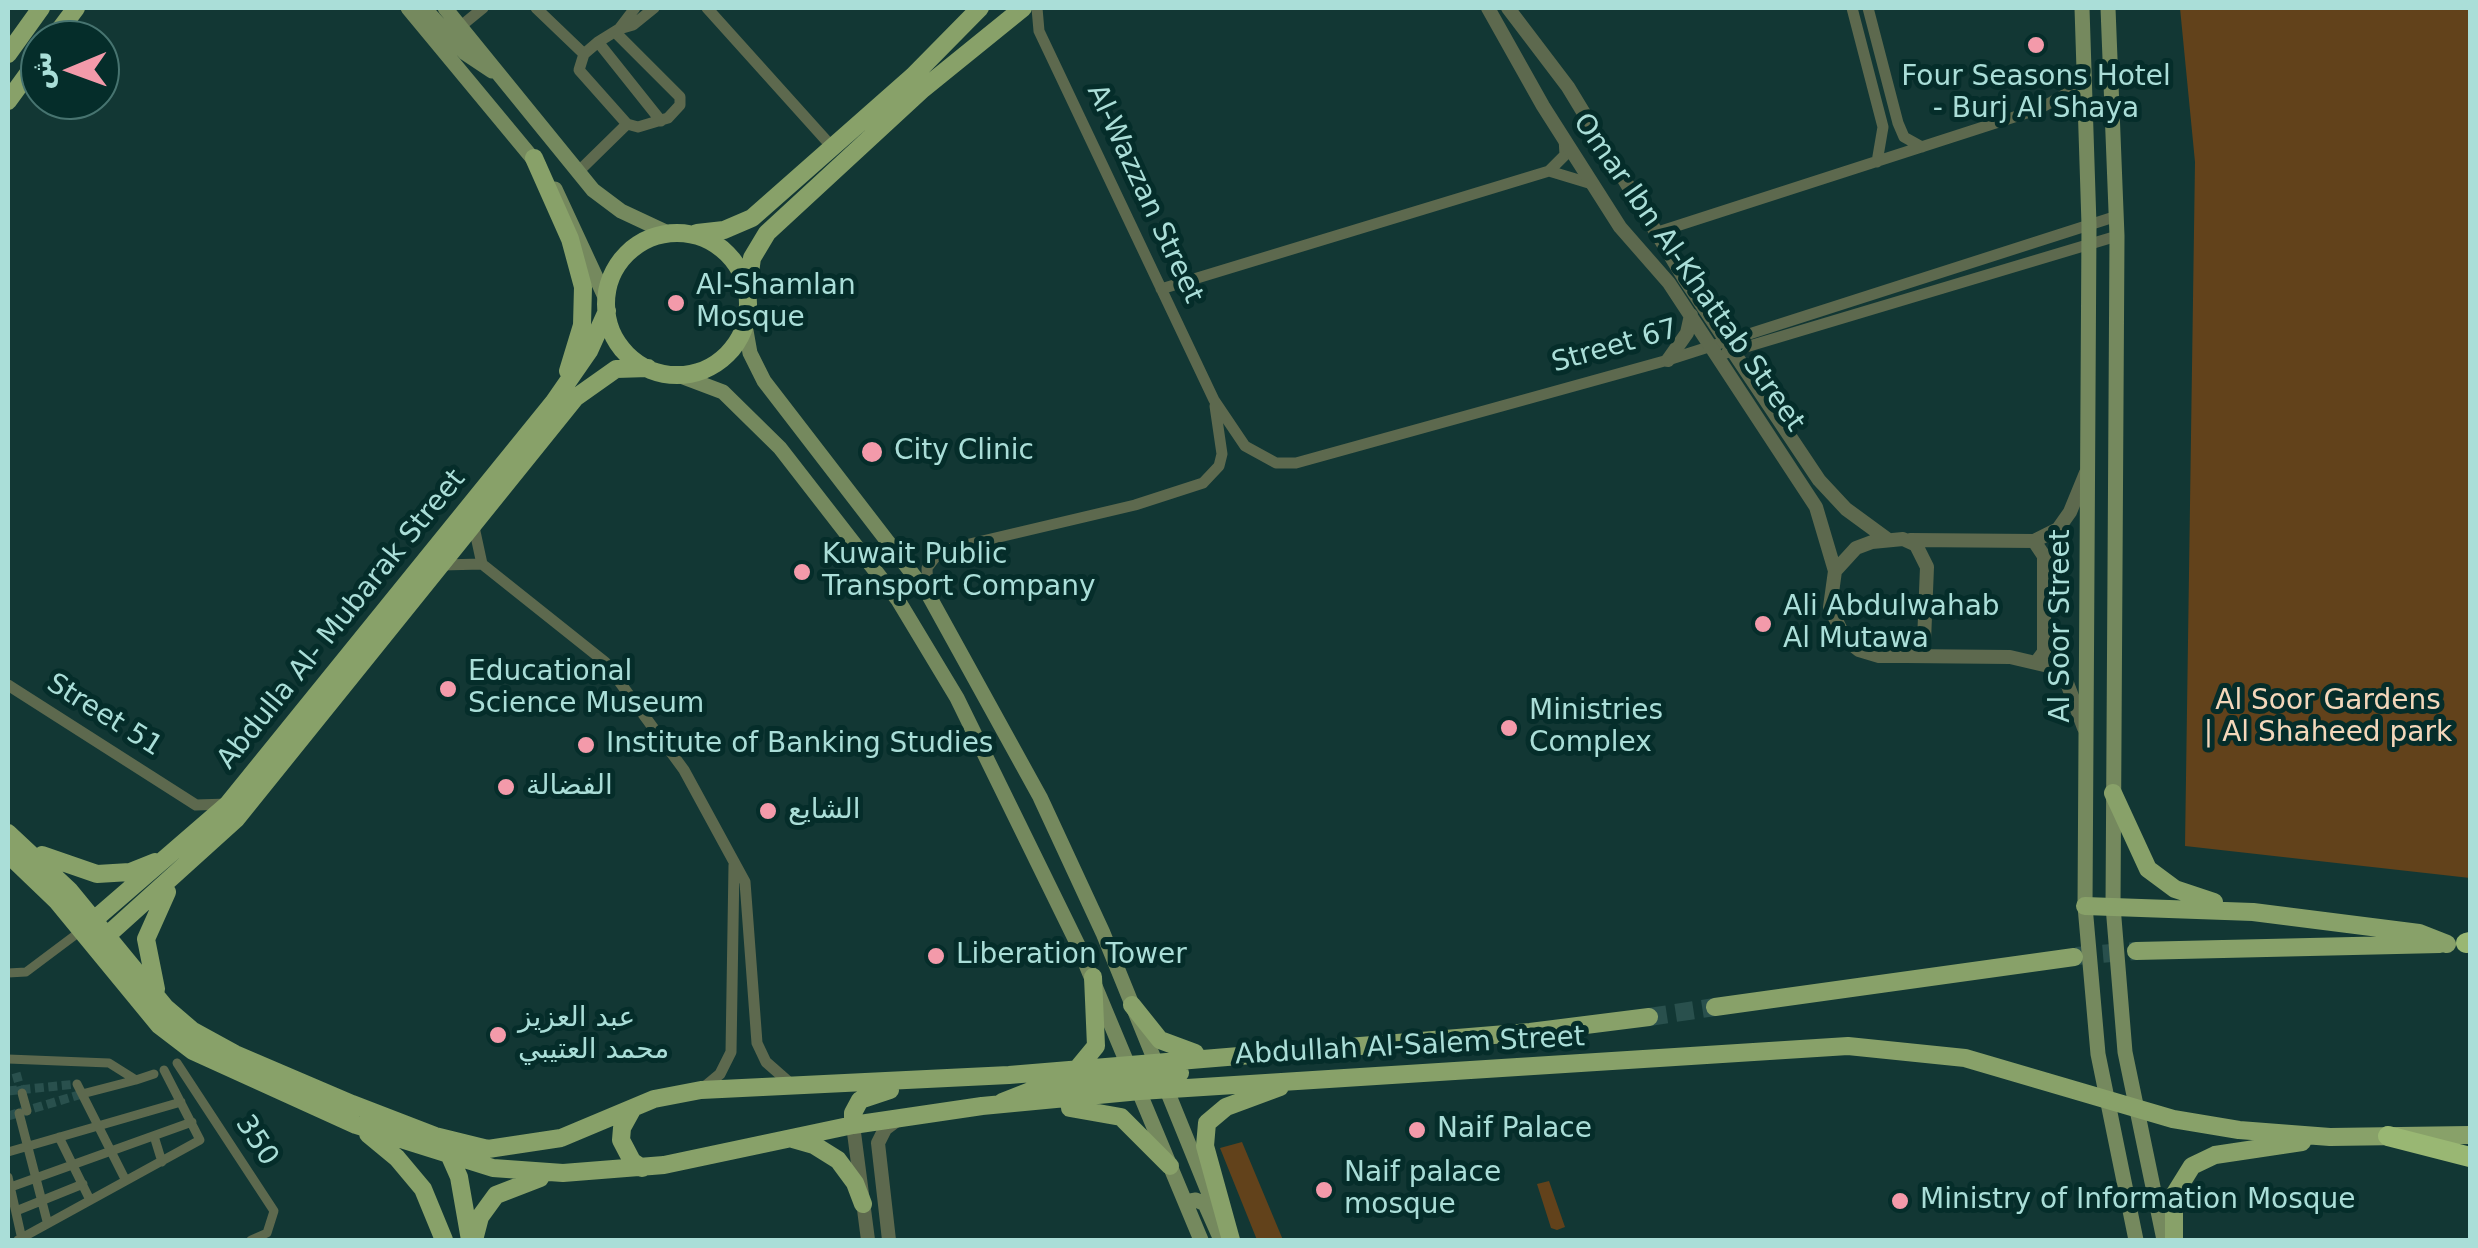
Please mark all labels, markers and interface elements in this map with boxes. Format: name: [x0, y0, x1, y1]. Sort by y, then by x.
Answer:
north arrow: [20, 20, 120, 120]
marker: Four Seasons Hotel - Burj Al Shaya: [2025, 34, 2047, 56]
text: ش: [25, 51, 58, 90]
place label: Four Seasons Hotel - Burj Al Shaya: [1901, 61, 2171, 127]
street label: Al-Wazzan Street: [1079, 79, 1209, 309]
street label: Omar Ibn Al-Khattab Street: [1565, 107, 1811, 439]
place label: Al-Shamlan Mosque: [696, 270, 856, 336]
marker: Al-Shamlan Mosque: [665, 292, 687, 314]
street label: Street 67: [1548, 313, 1682, 381]
place label: City Clinic: [894, 435, 1034, 469]
marker: City Clinic: [859, 439, 885, 465]
street label: Abdulla Al- Mubarak Street: [211, 463, 473, 777]
street label: Al Soor Street: [2045, 529, 2079, 723]
place label: Kuwait Public Transport Company: [822, 539, 1095, 605]
marker: Kuwait Public Transport Company: [791, 561, 813, 583]
place label: Ali Abdulwahab Al Mutawa: [1783, 591, 2000, 657]
marker: Ali Abdulwahab Al Mutawa: [1752, 613, 1774, 635]
place label: Educational Science Museum: [468, 656, 704, 722]
street label: Street 51: [40, 667, 168, 765]
marker: Educational Science Museum: [437, 678, 459, 700]
park label: Al Soor Gardens | Al Shaheed park: [2204, 685, 2452, 751]
place label: Ministries Complex: [1529, 695, 1663, 761]
marker: Ministries Complex: [1498, 717, 1520, 739]
place label: Institute of Banking Studies: [606, 728, 993, 762]
marker: Institute of Banking Studies: [575, 734, 597, 756]
place label: الفضالة: [526, 770, 613, 804]
marker: الفضالة: [495, 776, 517, 798]
place label: الشايع: [788, 794, 861, 828]
marker: الشايع: [757, 800, 779, 822]
place label: Liberation Tower: [956, 939, 1187, 973]
marker: Liberation Tower: [925, 945, 947, 967]
place label: عبد العزيز محمد العتيبي: [518, 1002, 669, 1068]
street label: Abdullah Al-Salem Street: [1234, 1021, 1586, 1073]
marker: عبد العزيز محمد العتيبي: [487, 1024, 509, 1046]
street label: 350: [227, 1109, 285, 1173]
place label: Naif Palace: [1437, 1113, 1592, 1147]
marker: Naif Palace: [1406, 1119, 1428, 1141]
place label: Naif palace mosque: [1344, 1157, 1501, 1223]
marker: Naif palace mosque: [1313, 1179, 1335, 1201]
place label: Ministry of Information Mosque: [1920, 1184, 2356, 1218]
marker: Ministry of Information Mosque: [1889, 1190, 1911, 1212]

